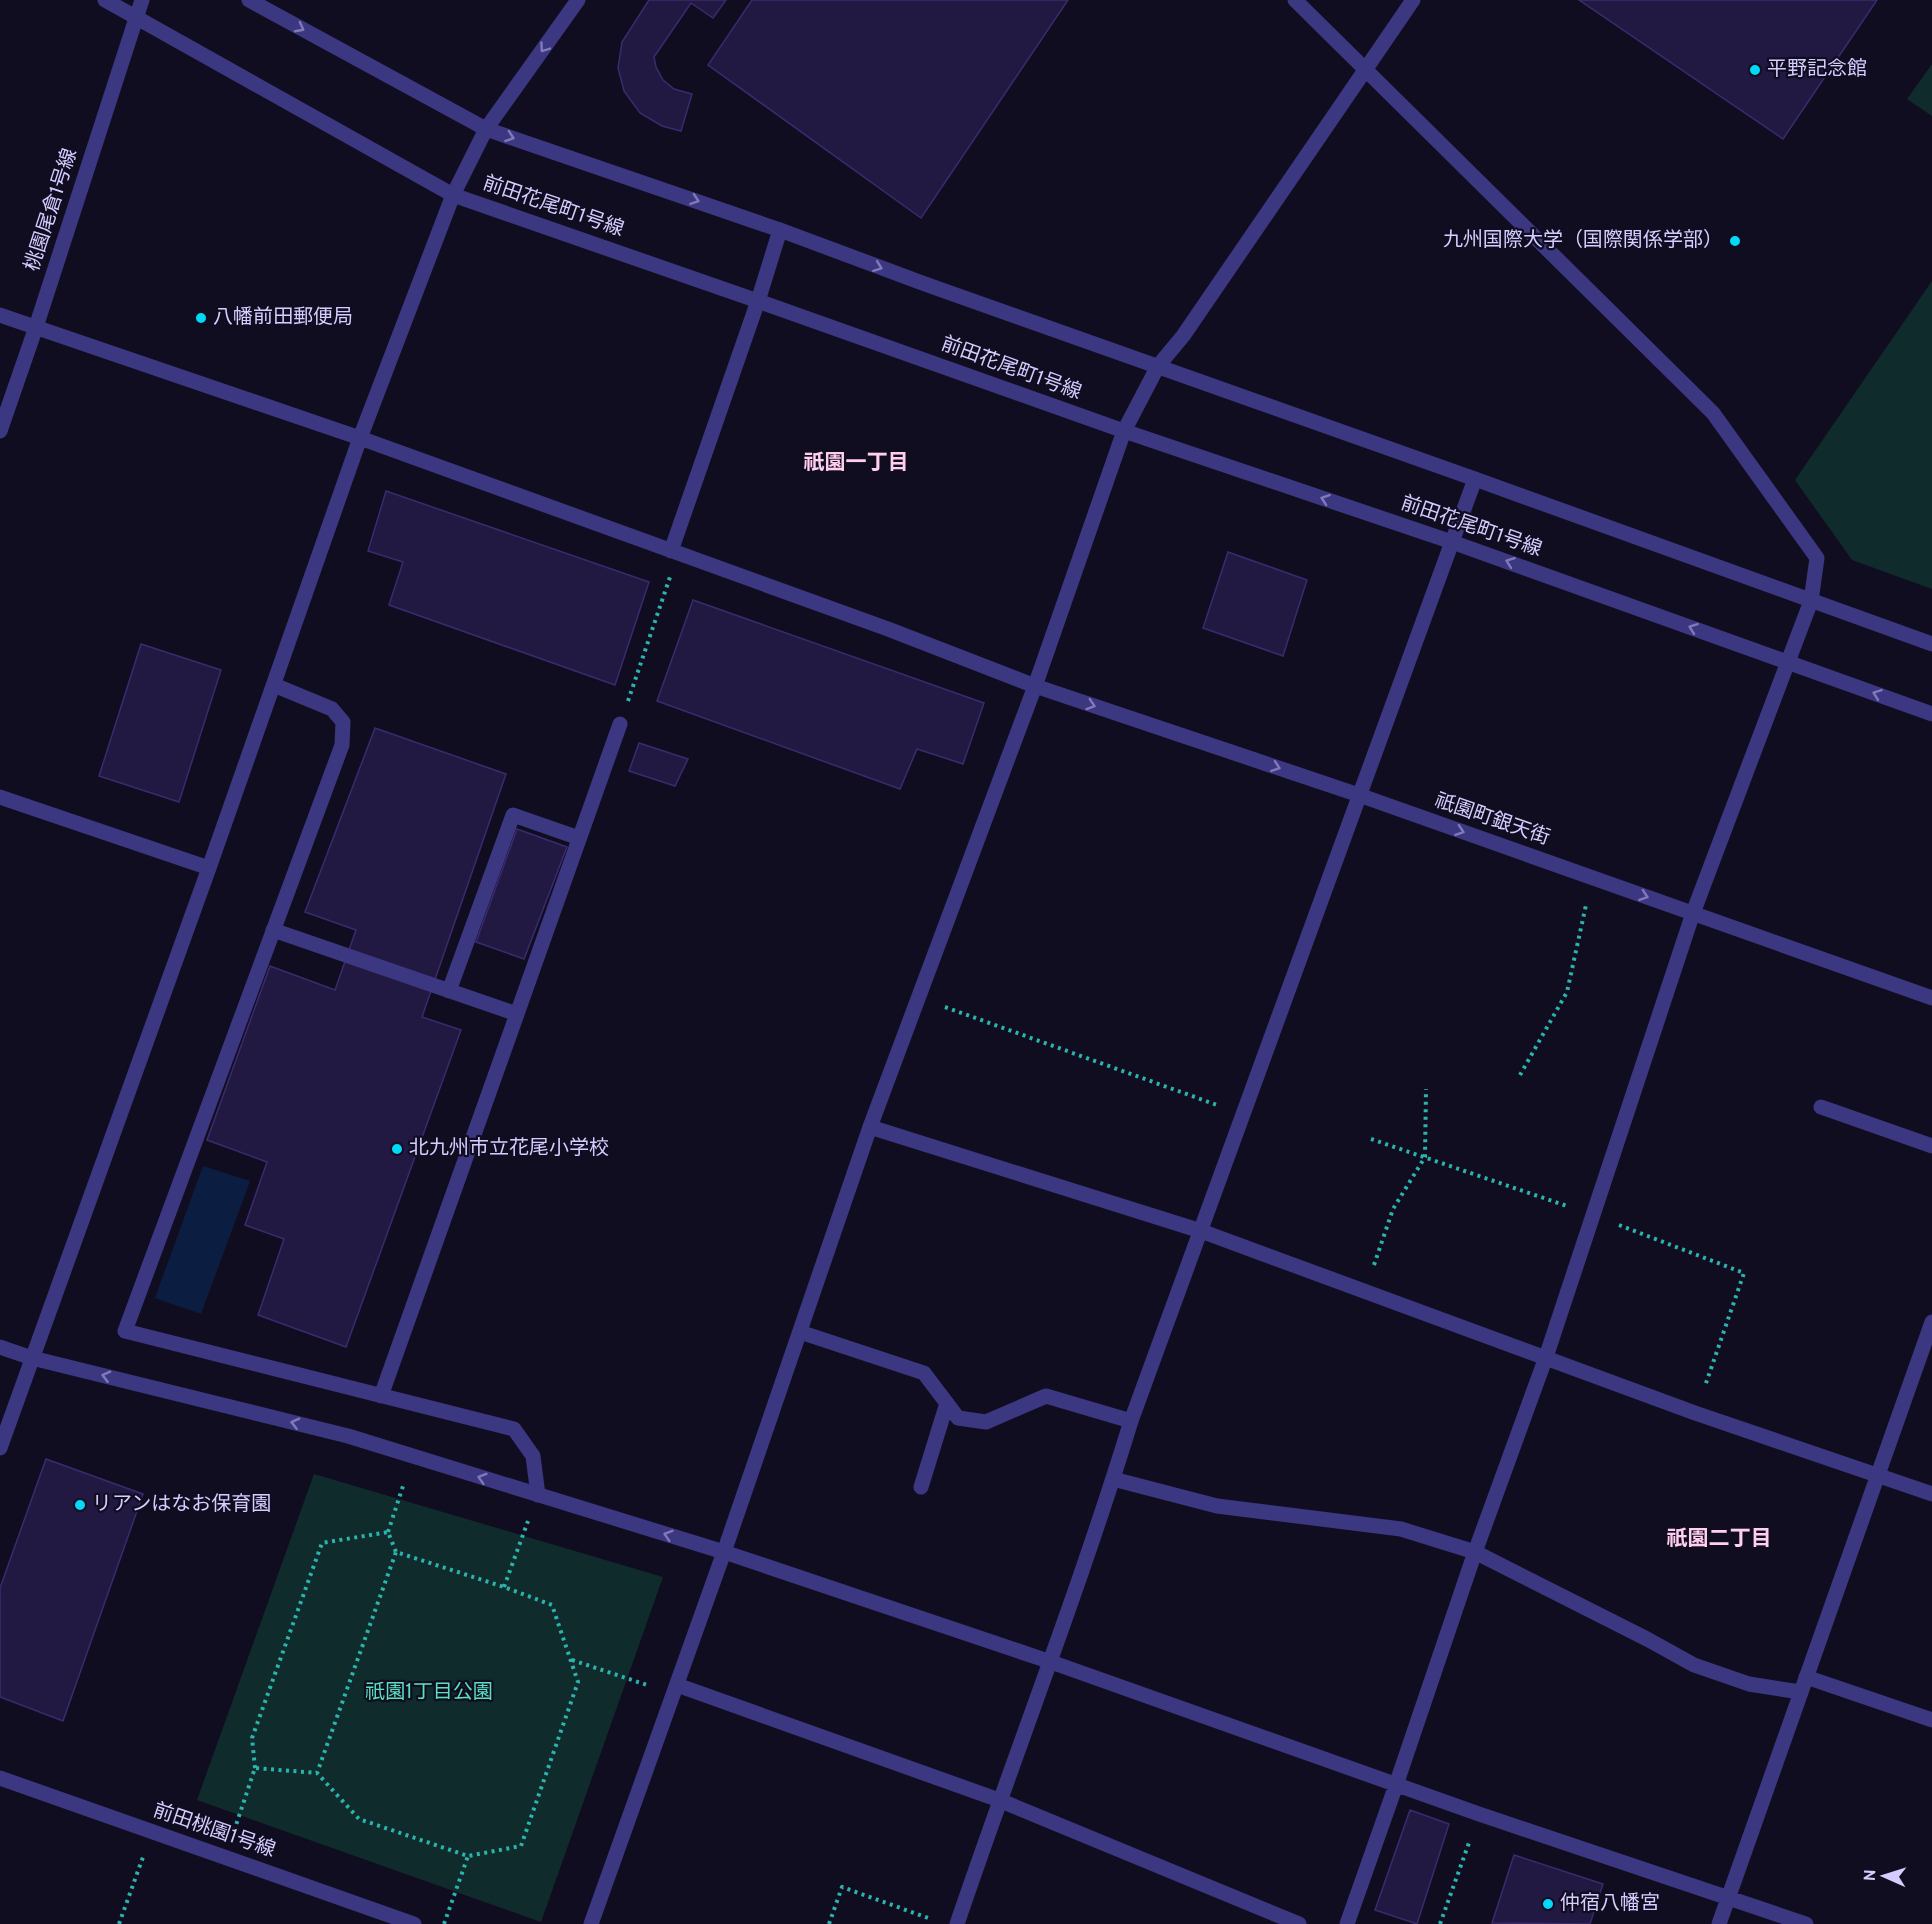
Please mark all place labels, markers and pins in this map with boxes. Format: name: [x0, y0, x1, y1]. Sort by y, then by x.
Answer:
place label: 平野記念館: [1767, 57, 1867, 83]
marker: 平野記念館: [1748, 63, 1762, 77]
place label: 九州国際大学（国際関係学部）: [1443, 228, 1723, 254]
marker: 九州国際大学（国際関係学部）: [1728, 234, 1742, 248]
place label: 八幡前田郵便局: [213, 305, 353, 331]
marker: 八幡前田郵便局: [194, 311, 208, 325]
place label: 北九州市立花尾小学校: [409, 1136, 609, 1162]
marker: 北九州市立花尾小学校: [390, 1142, 404, 1156]
place label: リアンはなお保育園: [92, 1492, 271, 1518]
marker: リアンはなお保育園: [73, 1498, 87, 1512]
place label: 仲宿八幡宮: [1560, 1891, 1660, 1917]
marker: 仲宿八幡宮: [1541, 1897, 1555, 1911]

